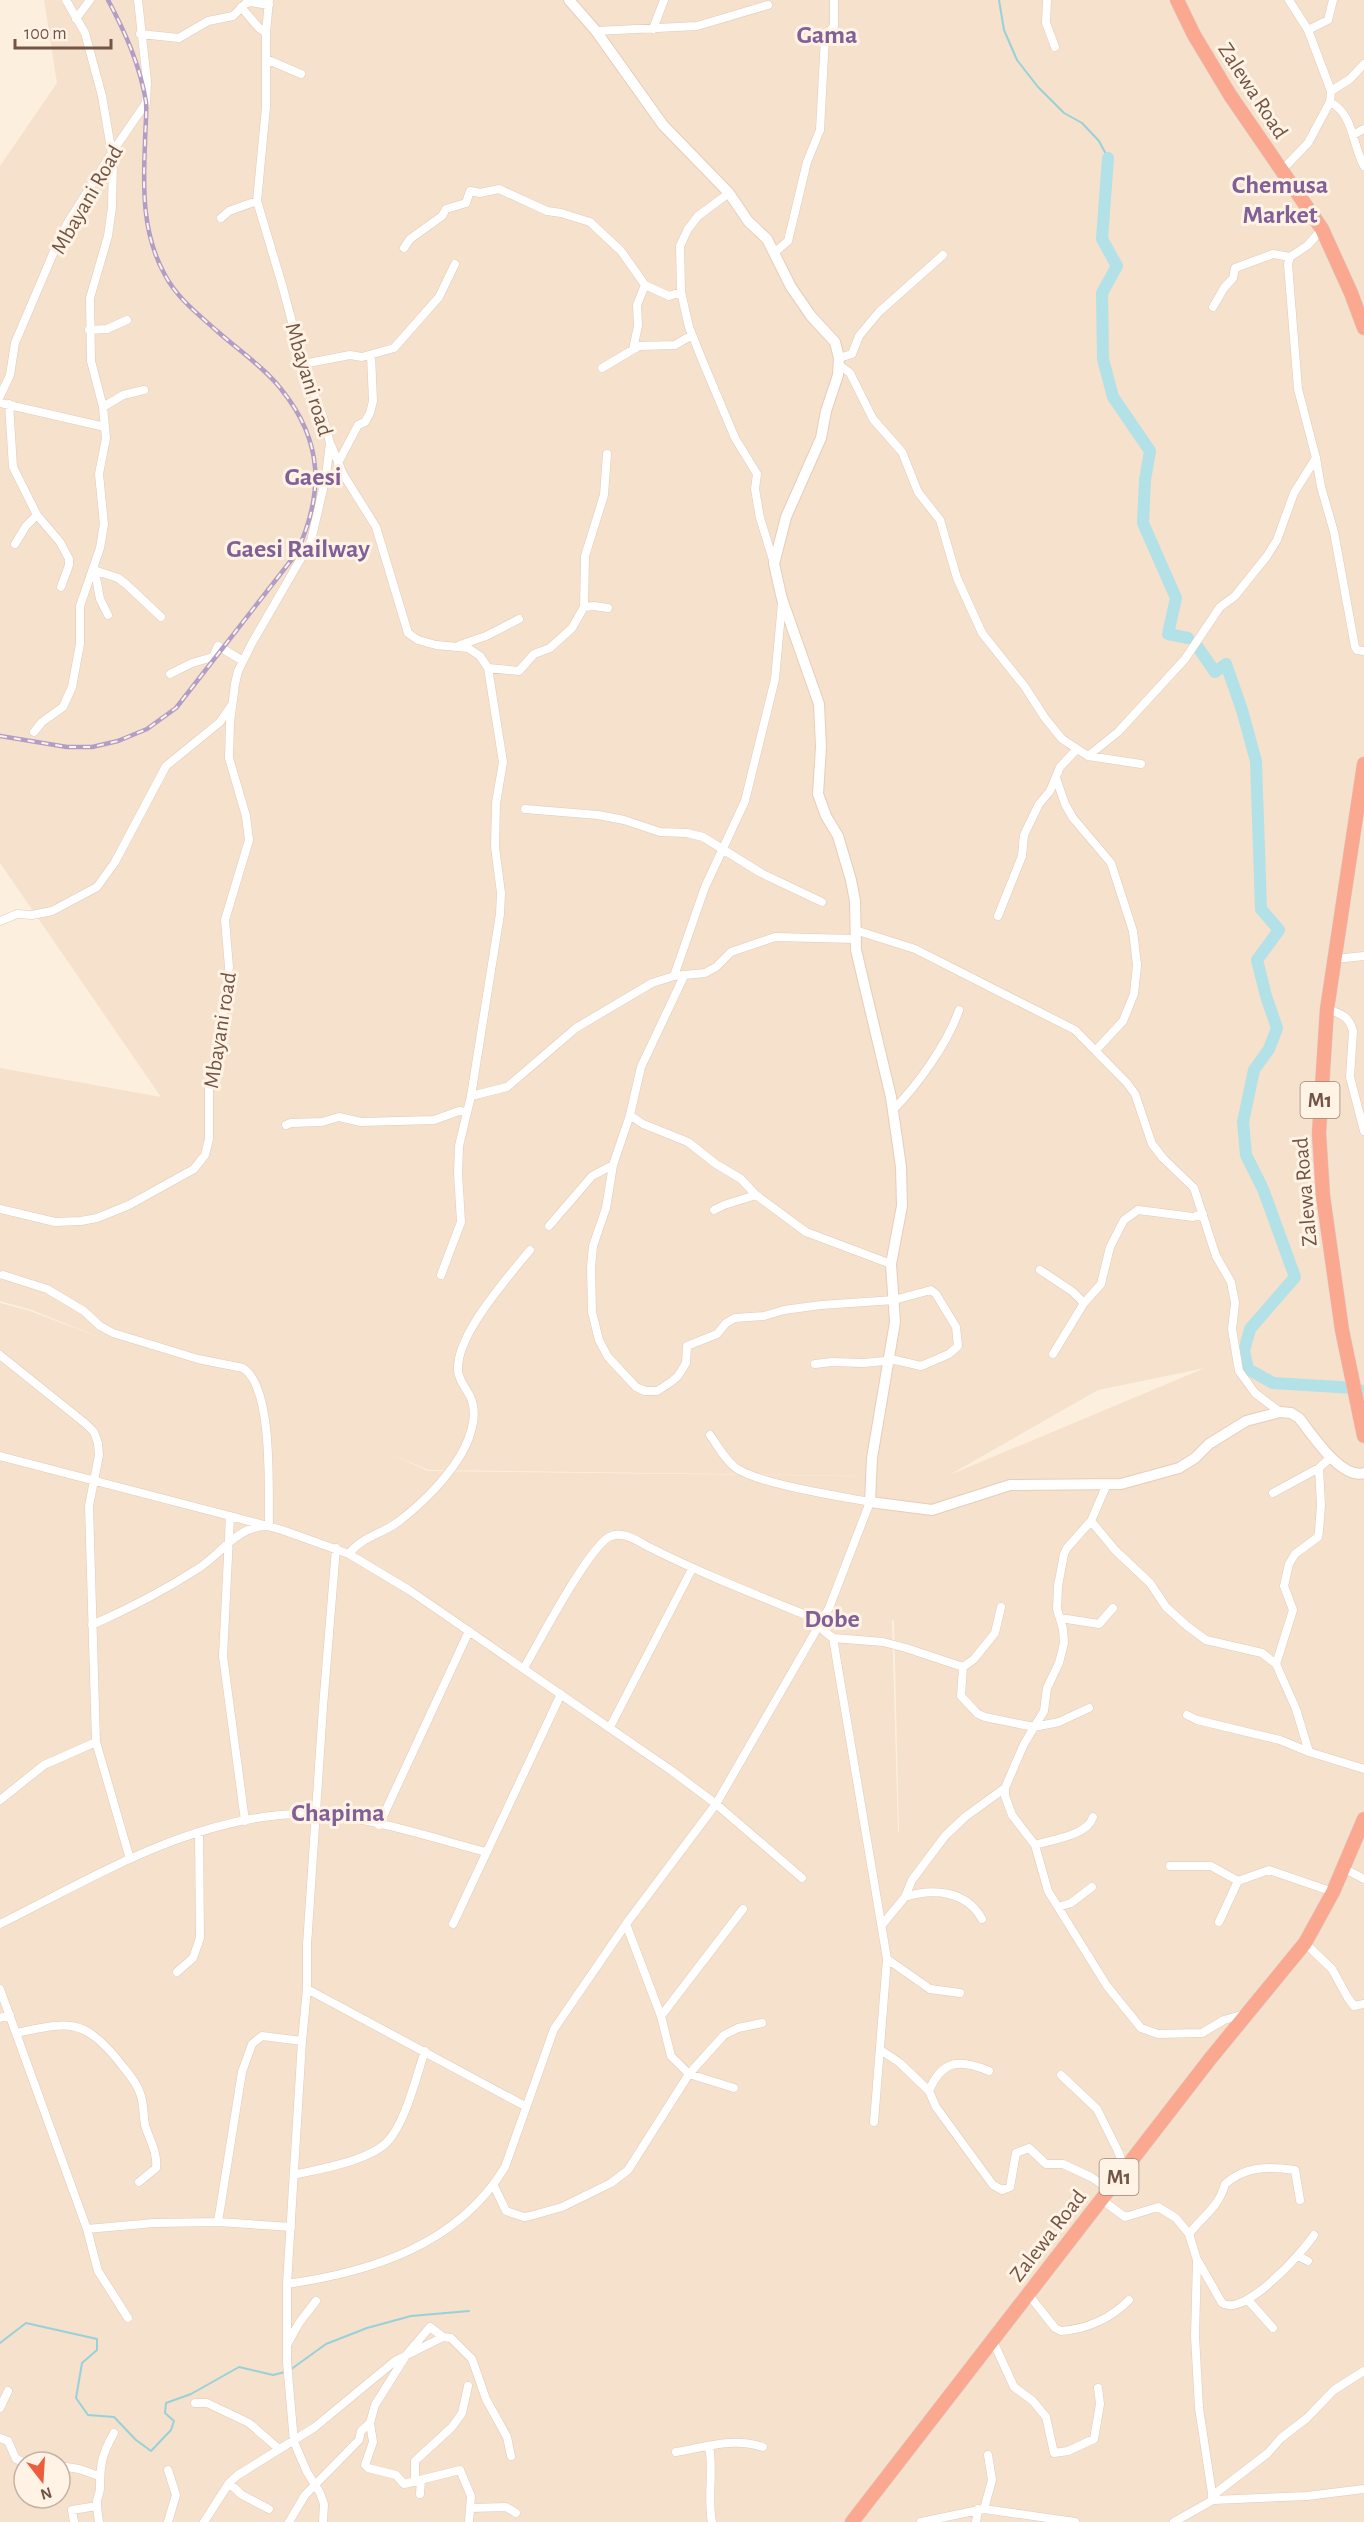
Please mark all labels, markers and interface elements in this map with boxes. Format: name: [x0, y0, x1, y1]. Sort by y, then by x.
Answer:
scale bar: [15, 12, 111, 50]
district label: Gama: [796, 22, 858, 48]
text: 100 m: [24, 25, 67, 43]
street label: Zalewa Road: [1214, 39, 1292, 142]
street label: Mbayani Road: [47, 141, 127, 258]
district label: Chemusa Market: [1232, 172, 1328, 228]
street label: Mbayani road: [281, 320, 337, 439]
district label: Gaesi: [285, 464, 341, 490]
district label: Gaesi Railway: [226, 536, 370, 562]
street label: Mbayani road: [200, 971, 240, 1090]
road number: M1: [1300, 1082, 1340, 1118]
street label: Zalewa Road: [1289, 1136, 1321, 1247]
district label: Dobe: [804, 1606, 860, 1632]
district label: Chapima: [291, 1800, 385, 1826]
road number: M1: [1100, 2159, 1138, 2195]
street label: Zalewa Road: [1005, 2186, 1090, 2285]
north arrow: [12, 2450, 72, 2510]
text: N: [38, 2484, 54, 2503]

